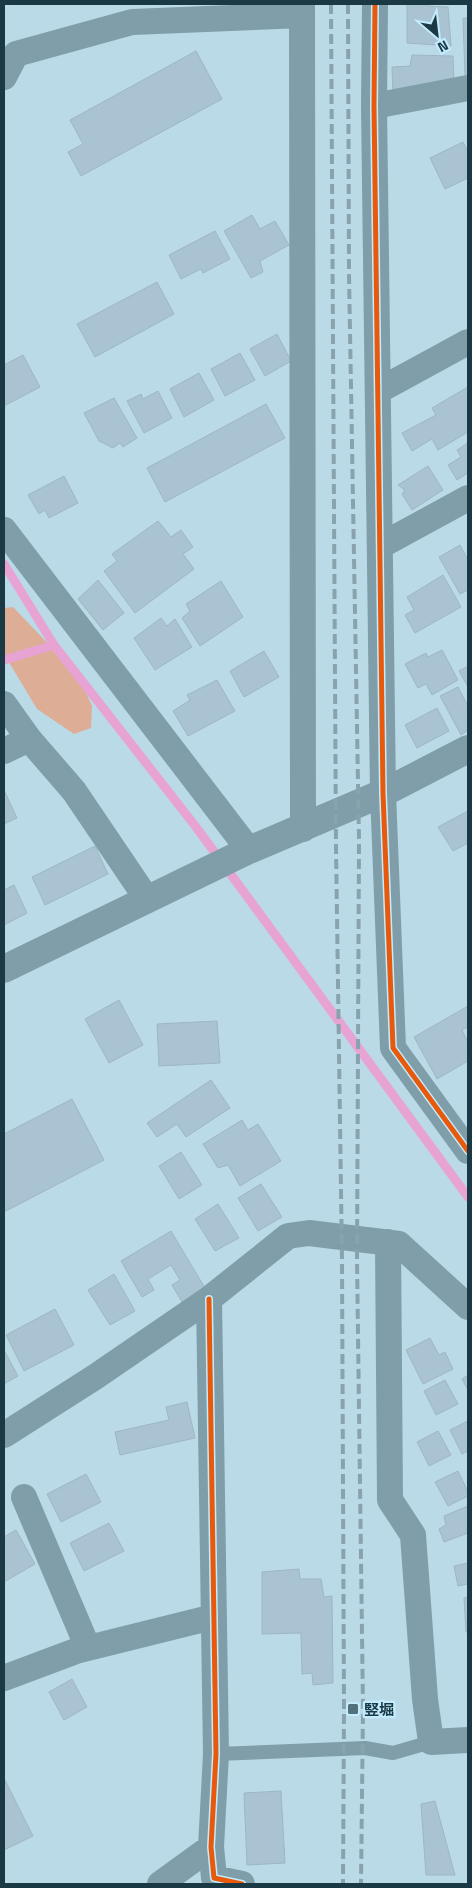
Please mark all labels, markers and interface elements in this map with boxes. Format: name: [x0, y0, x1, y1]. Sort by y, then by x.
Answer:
north arrow: [412, 10, 462, 60]
text: N: [434, 35, 453, 58]
place label: 竪堀: [364, 1698, 394, 1721]
marker: 竪堀: [346, 1702, 360, 1716]

